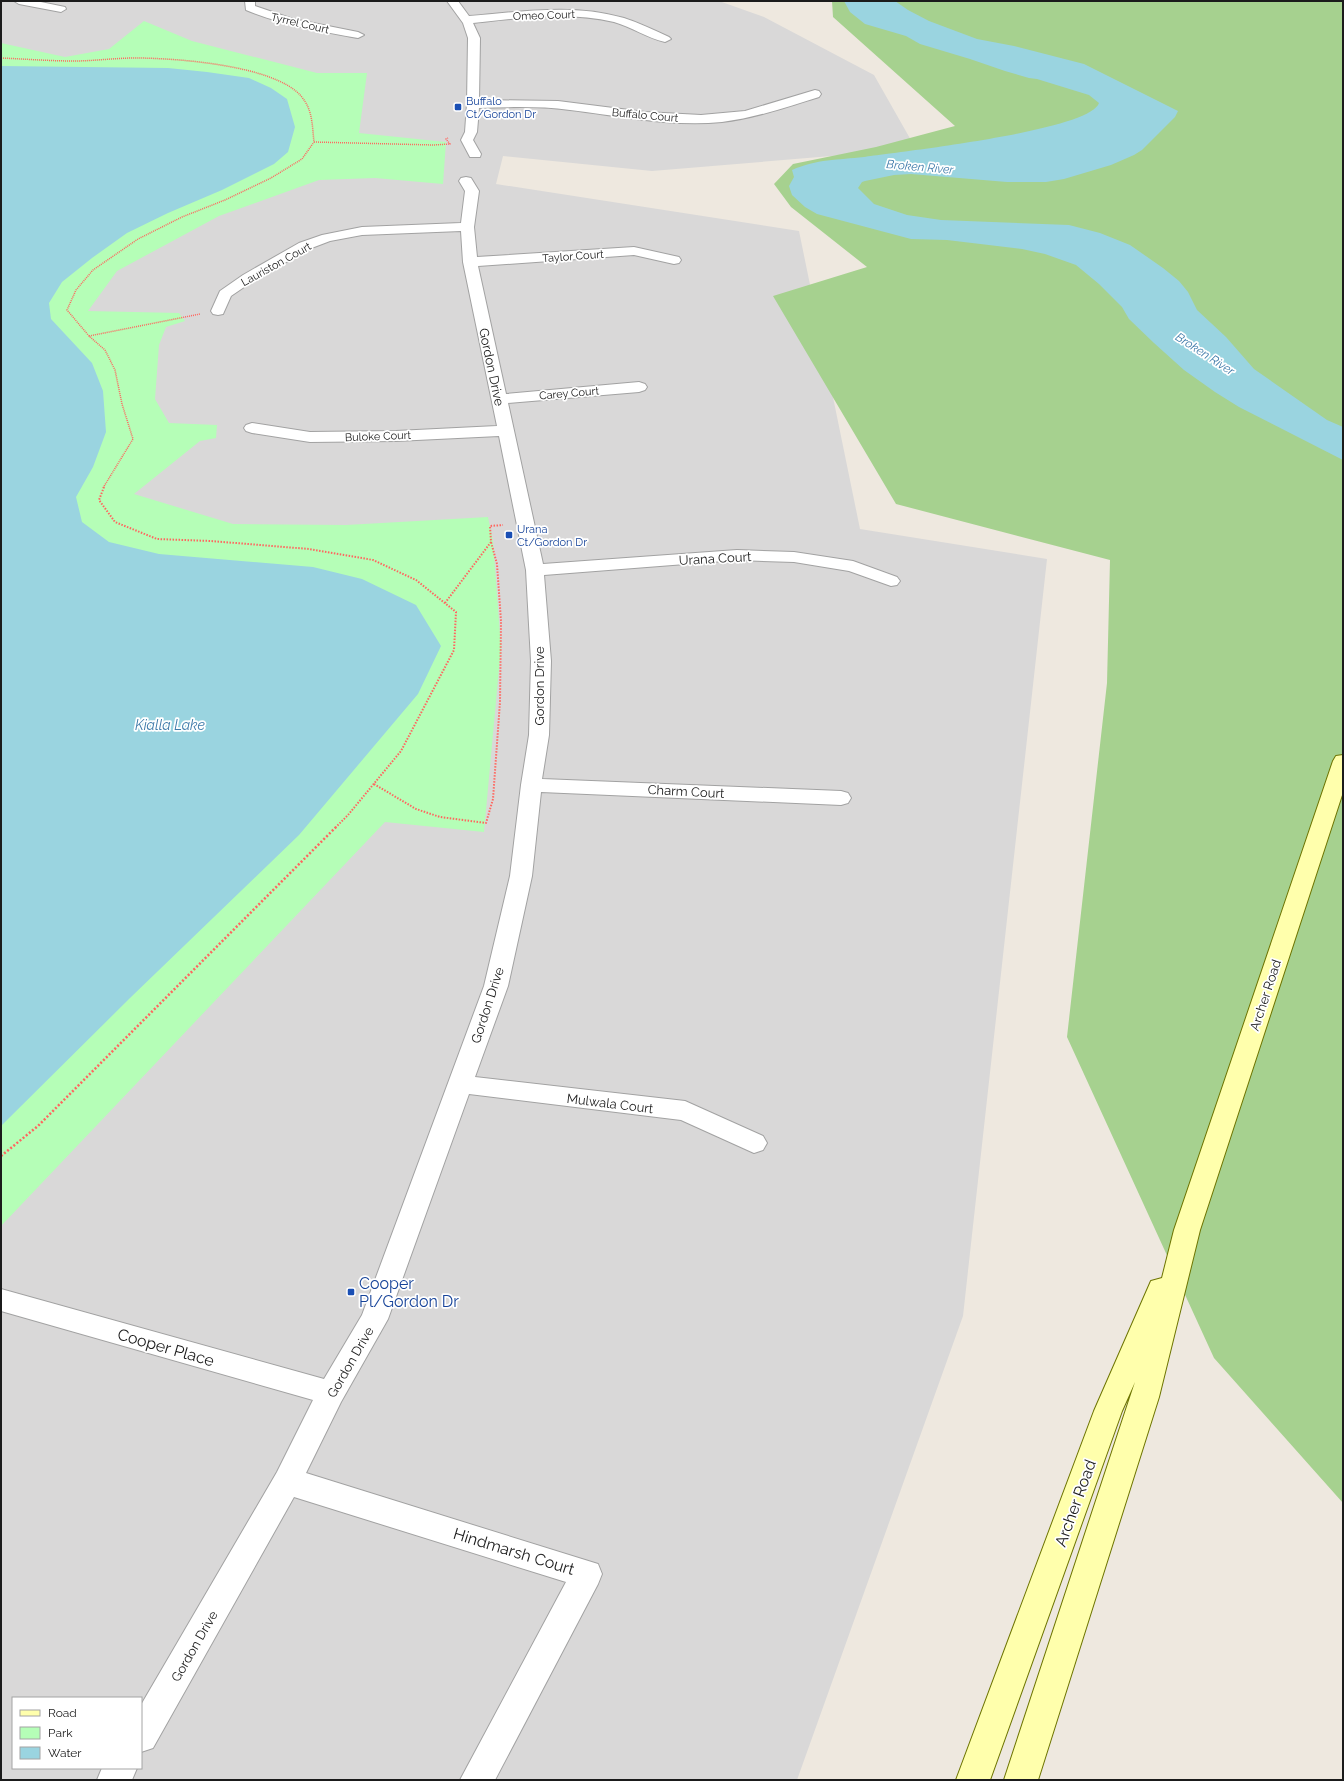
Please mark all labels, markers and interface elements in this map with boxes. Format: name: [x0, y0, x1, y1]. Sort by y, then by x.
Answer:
street label: Omeo Court: [513, 8, 576, 23]
street label: Tyrrel Court: [269, 10, 331, 37]
place label: Buffalo Ct/Gordon Dr: [466, 95, 536, 121]
marker: Buffalo Ct/Gordon Dr: [453, 102, 463, 112]
street label: Buffalo Court: [611, 106, 679, 125]
water label: Broken River: [886, 157, 955, 177]
street label: Lauriston Court: [239, 240, 314, 289]
street label: Taylor Court: [542, 248, 604, 265]
street label: Gordon Drive: [476, 327, 507, 408]
water label: Broken River: [1173, 330, 1238, 379]
street label: Carey Court: [539, 384, 600, 403]
street label: Buloke Court: [345, 429, 412, 444]
place label: Urana Ct/Gordon Dr: [517, 523, 587, 549]
marker: Urana Ct/Gordon Dr: [504, 530, 514, 540]
street label: Urana Court: [678, 549, 752, 568]
street label: Gordon Drive: [532, 646, 547, 726]
water label: Kialla Lake: [135, 717, 205, 733]
street label: Charm Court: [647, 782, 725, 801]
street label: Archer Road: [1247, 958, 1284, 1033]
street label: Gordon Drive: [468, 965, 507, 1045]
street label: Mulwala Court: [566, 1091, 655, 1116]
place label: Cooper Pl/Gordon Dr: [359, 1274, 459, 1311]
marker: Cooper Pl/Gordon Dr: [346, 1287, 356, 1297]
street label: Gordon Drive: [324, 1324, 377, 1400]
street label: Cooper Place: [115, 1325, 216, 1370]
street label: Archer Road: [1051, 1457, 1100, 1549]
street label: Hindmarsh Court: [451, 1524, 577, 1579]
street label: Gordon Drive: [168, 1608, 221, 1684]
legend: [12, 1697, 142, 1769]
text: Road: [48, 1706, 77, 1720]
text: Park: [48, 1726, 73, 1740]
text: Water: [48, 1746, 82, 1760]

